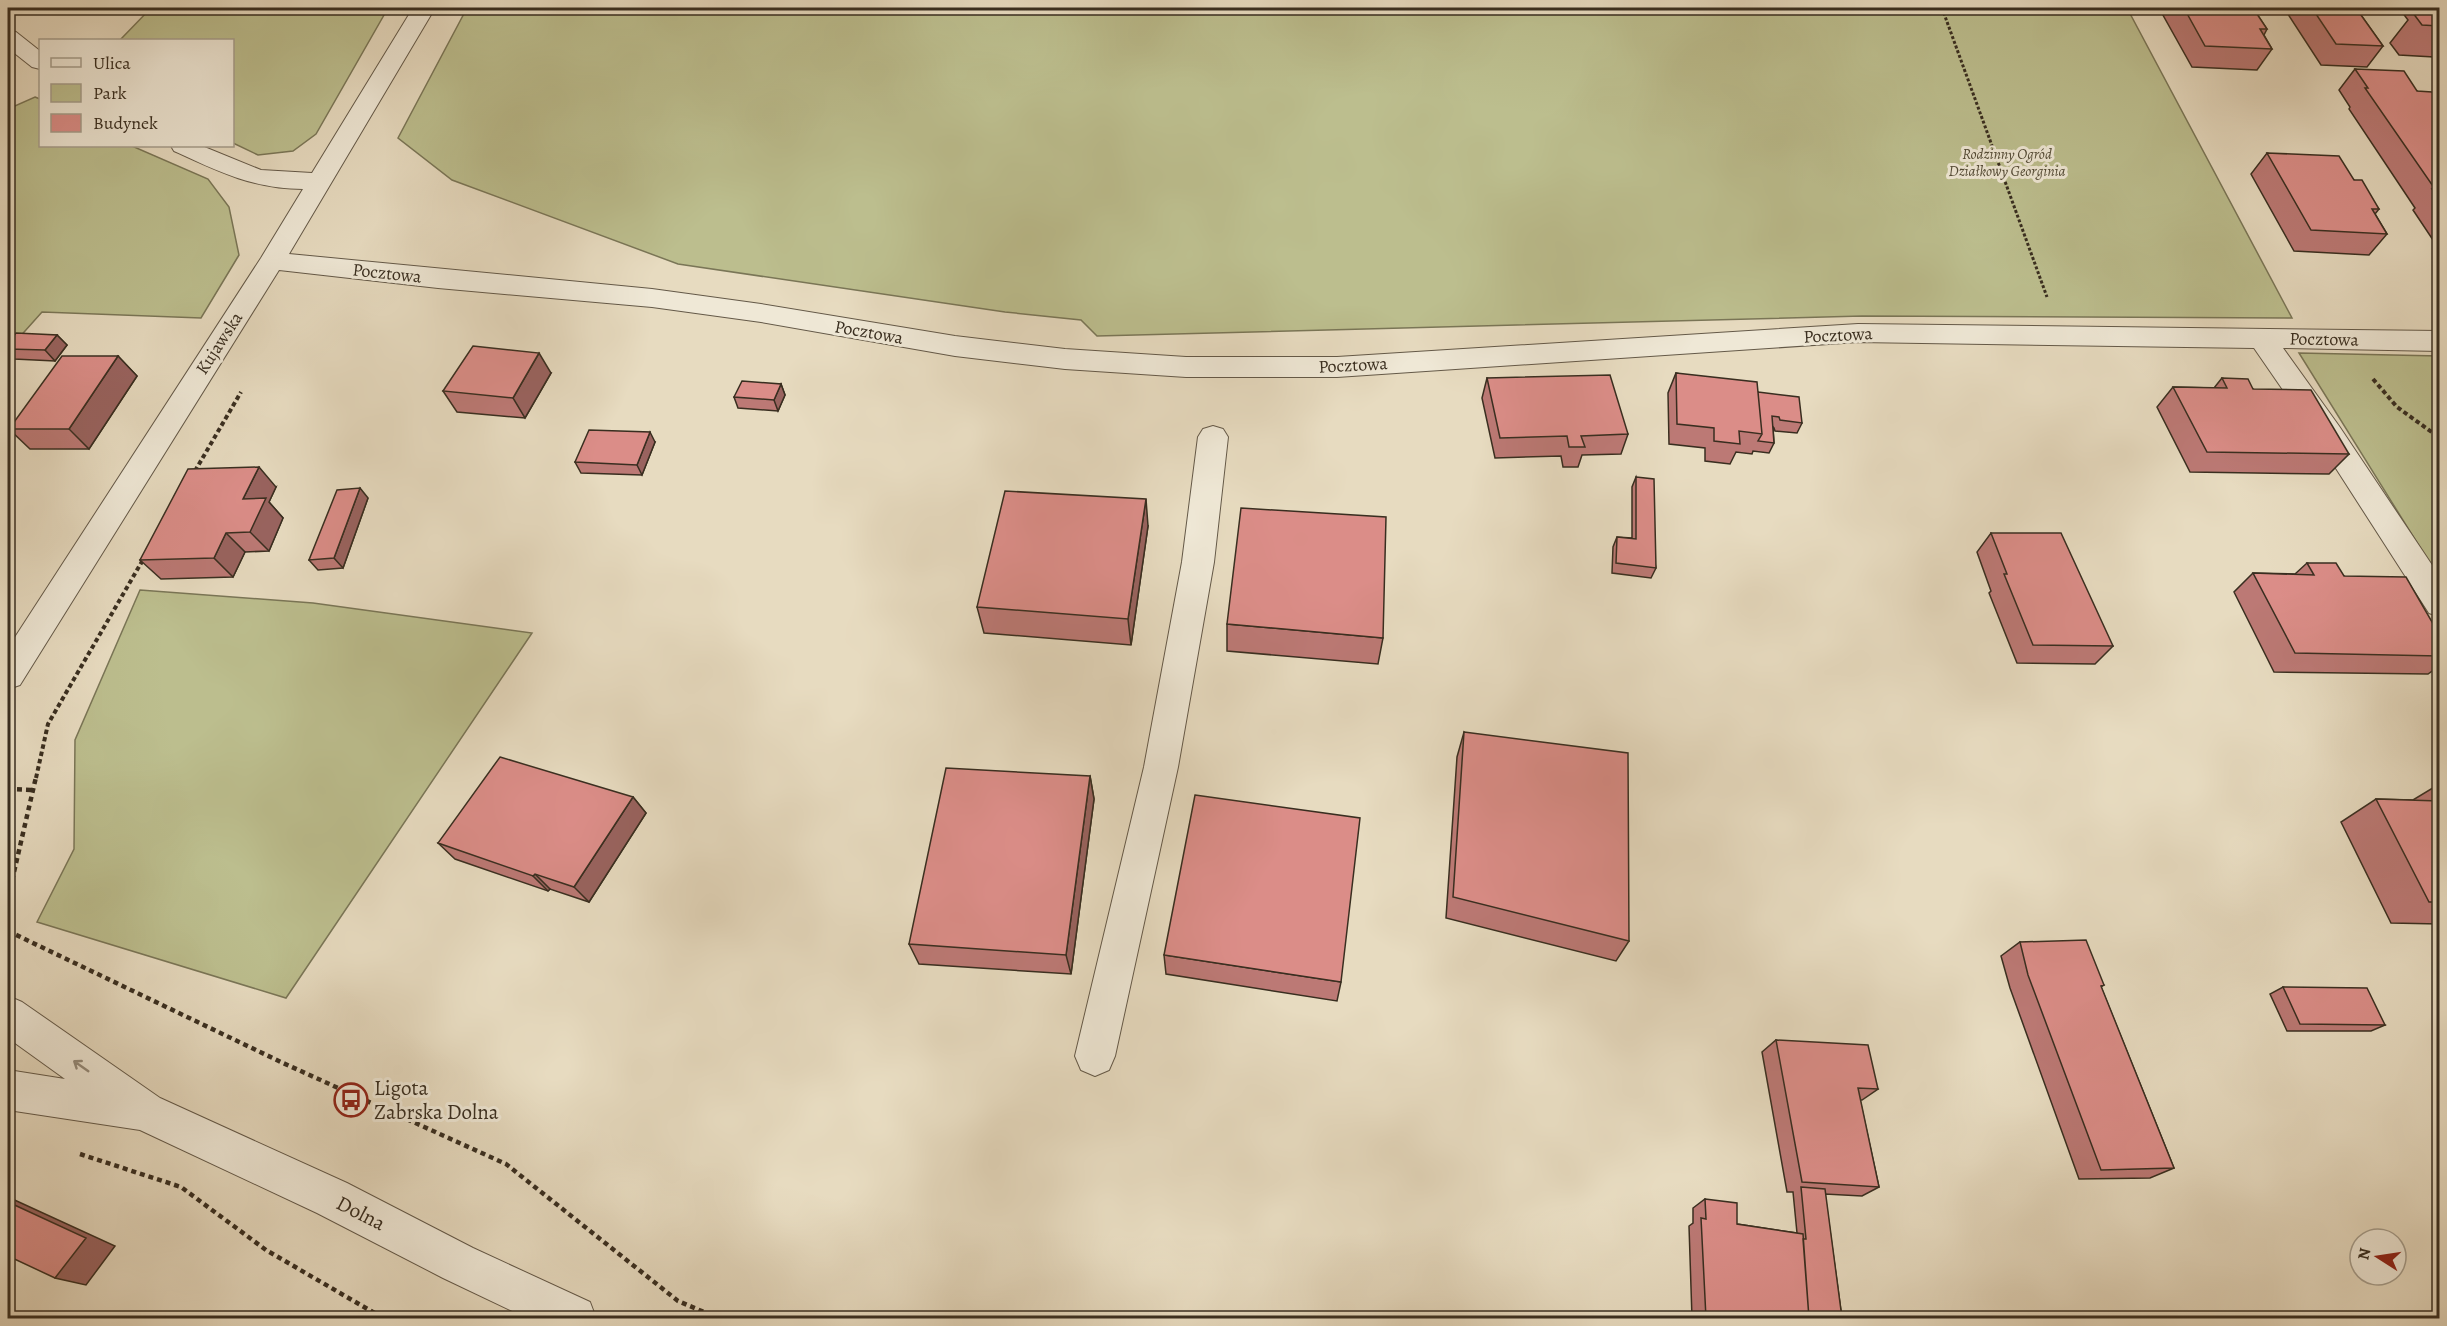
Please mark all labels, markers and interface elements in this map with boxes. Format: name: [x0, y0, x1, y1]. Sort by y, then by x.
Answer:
legend: [39, 39, 234, 147]
text: Ulica: [93, 51, 131, 75]
text: Park: [93, 81, 127, 105]
text: Budynek: [93, 111, 158, 135]
park label: Rodzinny Ogród Działkowy Georginia: [1949, 144, 2066, 181]
street label: Pocztowa: [351, 257, 423, 289]
street label: Kujawska: [190, 307, 248, 379]
street label: Pocztowa: [833, 314, 906, 350]
street label: Pocztowa: [1803, 321, 1874, 349]
street label: Pocztowa: [2289, 326, 2360, 352]
street label: Pocztowa: [1318, 351, 1389, 379]
one-way arrow: [73, 1060, 89, 1073]
place label: Ligota Zabrska Dolna: [374, 1074, 499, 1126]
bus stop icon: Ligota Zabrska Dolna: [333, 1082, 369, 1118]
street label: Dolna: [332, 1189, 391, 1237]
north arrow: [2348, 1227, 2408, 1287]
text: N: [2352, 1246, 2376, 1262]

